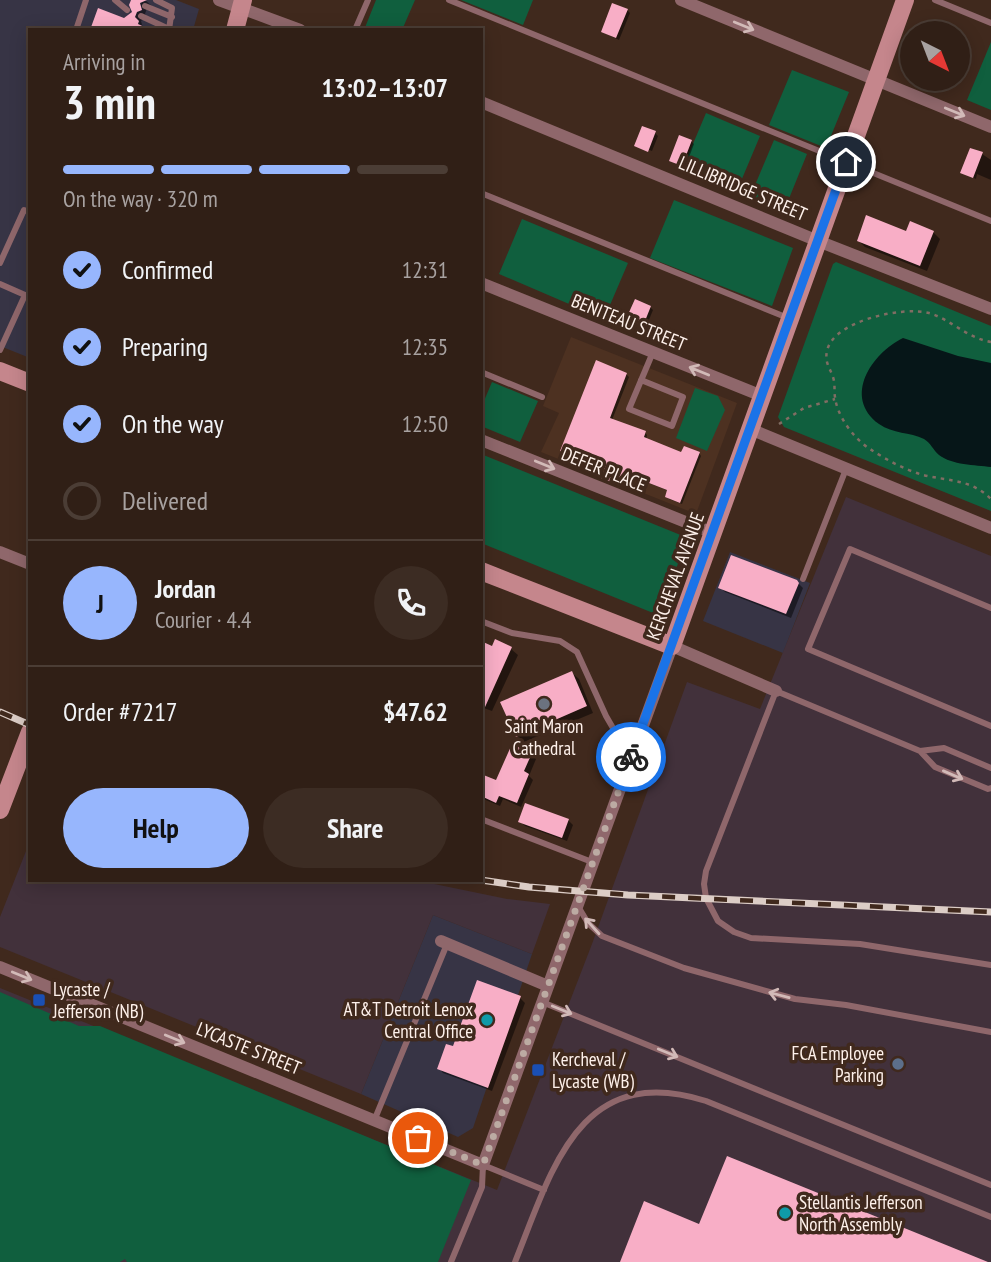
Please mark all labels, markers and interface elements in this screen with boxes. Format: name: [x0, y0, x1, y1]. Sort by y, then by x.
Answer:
one-way arrow: [733, 20, 755, 33]
north arrow: [900, 21, 970, 91]
map controls: [900, 21, 970, 91]
text: Arriving in: [63, 47, 145, 76]
text: 13:02–13:07: [321, 71, 448, 104]
text: 3 min: [63, 72, 156, 132]
one-way arrow: [944, 106, 965, 119]
pin: [816, 132, 876, 192]
icon: home: [827, 143, 865, 181]
street label: LILLIBRIDGE STREET: [675, 150, 811, 226]
text: On the way · 320 m: [63, 184, 218, 213]
icon: check: [63, 251, 101, 289]
text: Confirmed: [122, 253, 213, 286]
text: 12:31: [402, 255, 448, 284]
street label: BENITEAU STREET: [568, 288, 690, 356]
icon: check: [63, 328, 101, 366]
text: Preparing: [122, 330, 208, 363]
text: 12:35: [402, 332, 448, 361]
one-way arrow: [688, 363, 710, 376]
icon: check: [63, 405, 101, 443]
text: On the way: [122, 407, 224, 440]
text: 12:50: [402, 409, 448, 438]
street label: DEFER PLACE: [558, 441, 650, 497]
one-way arrow: [533, 460, 555, 473]
text: Delivered: [122, 484, 208, 517]
street label: KERCHEVAL AVENUE: [641, 509, 709, 643]
button: phone: [374, 566, 448, 640]
text: Jordan: [155, 572, 216, 605]
text: J: [96, 587, 104, 620]
text: Courier · 4.4: [155, 605, 251, 634]
text: Order #7217: [63, 695, 178, 728]
text: $47.62: [383, 695, 448, 728]
marker: Saint Maron Cathedral: [536, 696, 552, 712]
place label: Saint Maron Cathedral: [505, 714, 583, 760]
courier: [596, 722, 666, 792]
icon: bike: [612, 738, 650, 776]
one-way arrow: [941, 769, 963, 782]
button: Help: [63, 788, 249, 868]
button: Share: [263, 788, 448, 868]
one-way arrow: [584, 917, 600, 935]
one-way arrow: [11, 971, 32, 984]
place label: Lycaste / Jefferson (NB): [52, 977, 144, 1023]
one-way arrow: [768, 988, 791, 1001]
marker: Lycaste / Jefferson (NB): [31, 992, 47, 1008]
place label: AT&T Detroit Lenox Central Office: [343, 997, 473, 1043]
one-way arrow: [551, 1005, 573, 1018]
marker: AT&T Detroit Lenox Central Office: [479, 1012, 495, 1028]
street label: LYCASTE STREET: [193, 1016, 305, 1080]
one-way arrow: [164, 1033, 186, 1046]
place label: FCA Employee Parking: [792, 1041, 884, 1087]
place label: Kercheval / Lycaste (WB): [552, 1047, 634, 1093]
one-way arrow: [657, 1047, 678, 1060]
marker: FCA Employee Parking: [890, 1056, 906, 1072]
marker: Kercheval / Lycaste (WB): [530, 1062, 546, 1078]
pin: [388, 1108, 448, 1168]
icon: bag: [399, 1119, 437, 1157]
place label: Stellantis Jefferson North Assembly: [799, 1190, 923, 1236]
marker: Stellantis Jefferson North Assembly: [777, 1205, 793, 1221]

